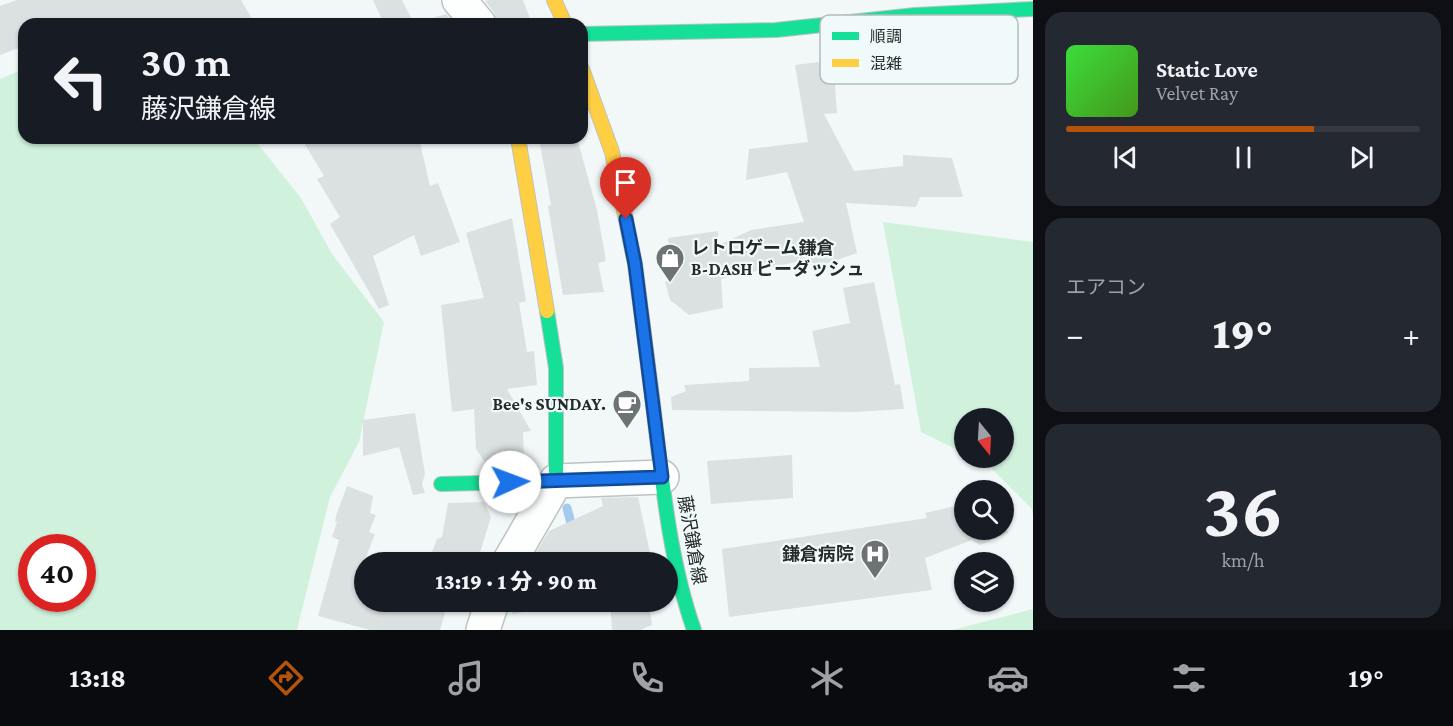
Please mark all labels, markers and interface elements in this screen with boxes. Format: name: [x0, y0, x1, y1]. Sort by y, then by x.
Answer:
legend: [820, 15, 1018, 84]
text: 順調: [870, 28, 902, 45]
text: 30 m: [141, 38, 231, 85]
icon: left: [42, 42, 120, 120]
text: 混雑: [870, 55, 902, 72]
text: Static Love: [1156, 57, 1258, 82]
text: Velvet Ray: [1156, 82, 1238, 104]
text: 藤沢鎌倉線: [141, 94, 276, 124]
icon: previous: [1109, 141, 1142, 174]
icon: pause: [1227, 141, 1260, 174]
icon: next: [1345, 141, 1378, 174]
pin: [600, 157, 651, 219]
icon: arrive: [609, 166, 642, 199]
place label: レトロゲーム鎌倉 B-DASH ビーダッシュ: [691, 238, 864, 279]
shop icon: レトロゲーム鎌倉 B-DASH ビーダッシュ: [654, 242, 686, 284]
text: エアコン: [1066, 276, 1146, 298]
text: 19°: [1213, 308, 1273, 358]
text: −: [1066, 316, 1083, 353]
text: +: [1403, 316, 1420, 353]
cafe icon: Bee's SUNDAY.: [611, 388, 643, 430]
place label: Bee's SUNDAY.: [492, 394, 606, 414]
north arrow: [954, 408, 1014, 468]
map controls: [954, 408, 1014, 612]
position arrow: [478, 450, 542, 514]
text: 36: [1203, 466, 1283, 553]
button: search: [954, 480, 1014, 540]
street label: 藤沢鎌倉線: [674, 494, 710, 586]
speed limit sign: 40: [18, 534, 96, 612]
hospital icon: 鎌倉病院: [859, 538, 891, 580]
place label: 鎌倉病院: [782, 544, 854, 564]
text: km/h: [1221, 549, 1265, 571]
button: layers: [954, 552, 1014, 612]
text: 13:19 · 1 分 · 90 m: [435, 569, 597, 594]
icon: directions: [265, 657, 307, 699]
icon: music: [445, 657, 487, 699]
icon: phone: [626, 657, 668, 699]
icon: climate: [806, 657, 848, 699]
icon: car: [987, 657, 1029, 699]
icon: filters: [1168, 657, 1210, 699]
text: 13:18: [69, 663, 126, 693]
text: 19°: [1348, 663, 1384, 693]

